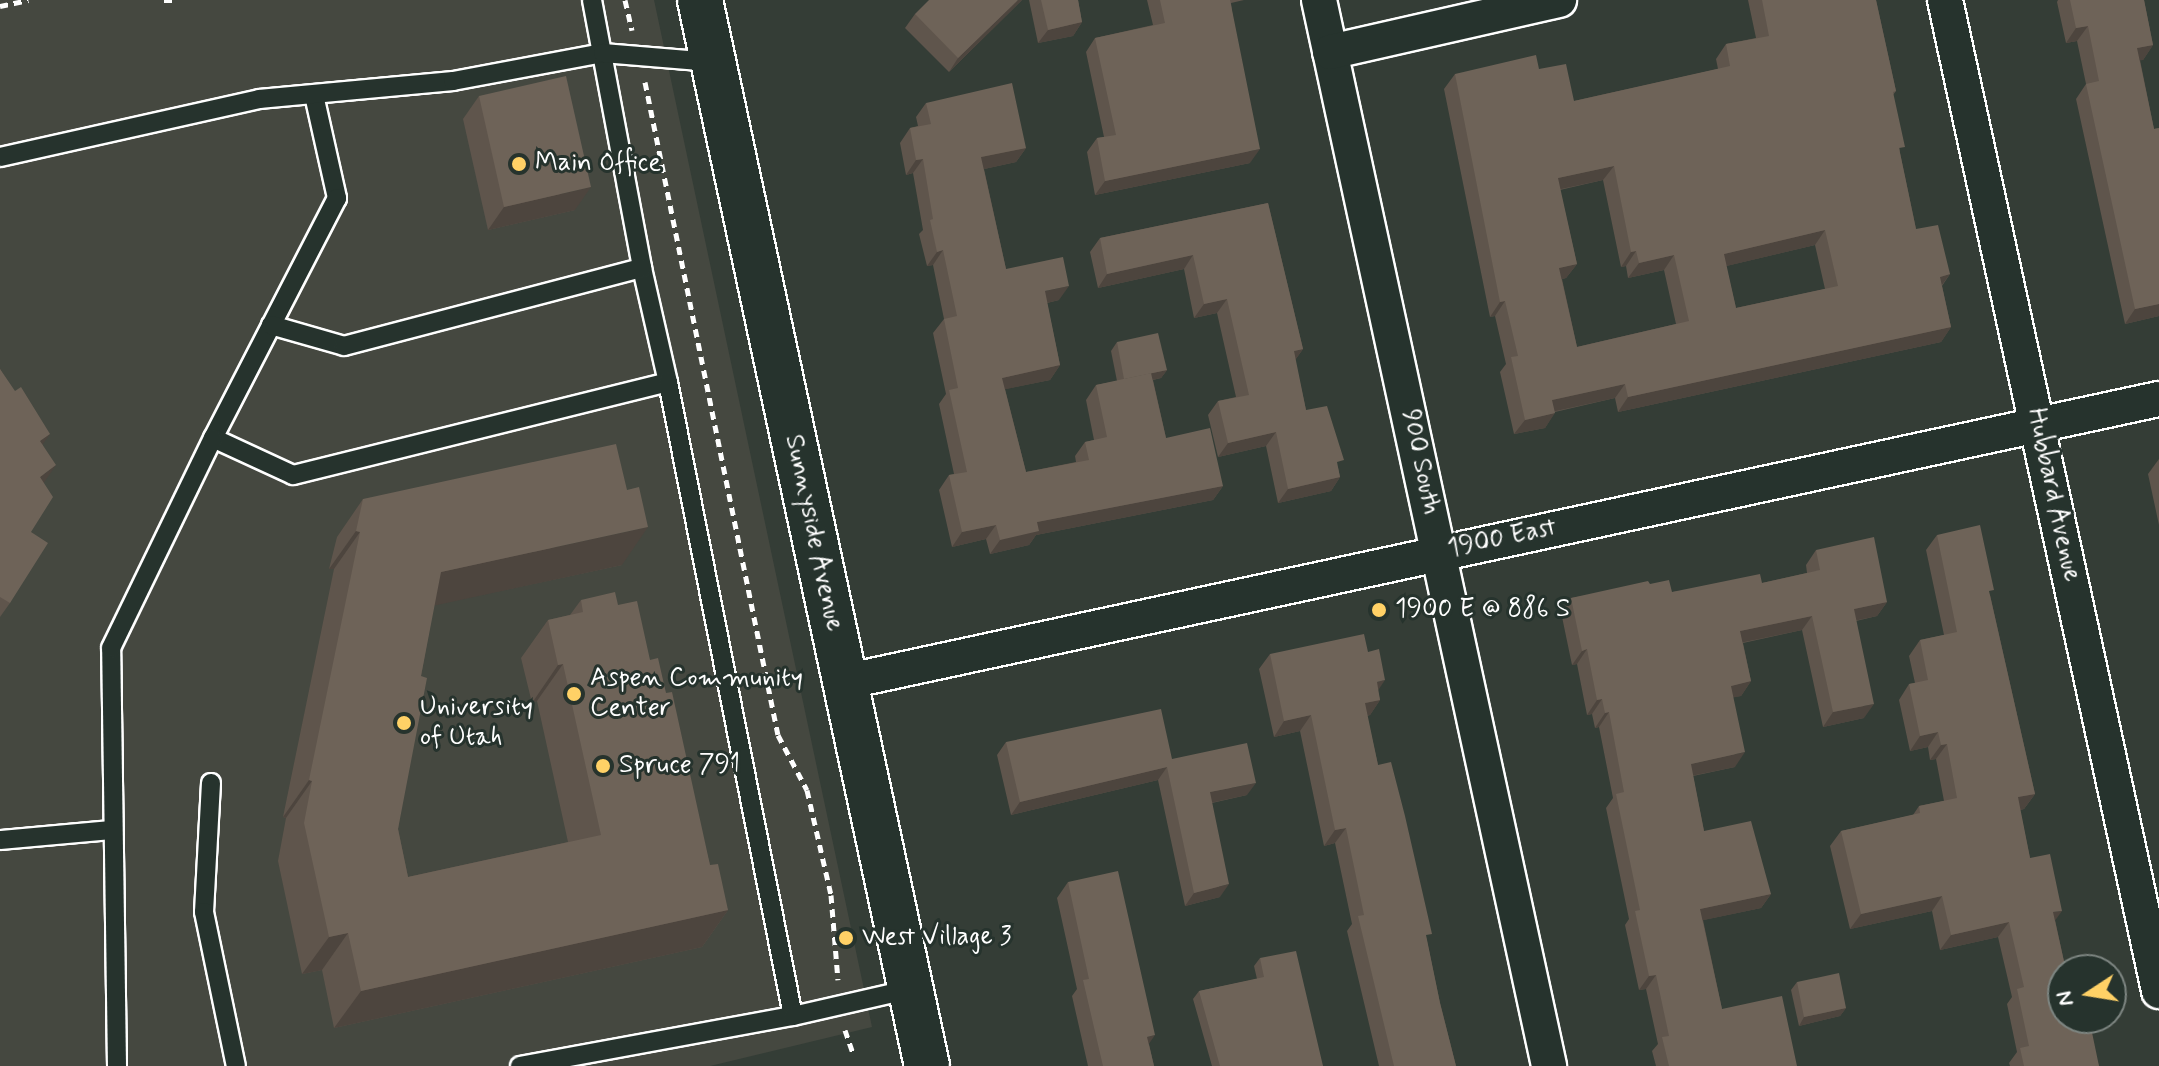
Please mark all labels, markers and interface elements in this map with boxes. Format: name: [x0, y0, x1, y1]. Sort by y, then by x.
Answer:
place label: Main Office: [535, 148, 664, 180]
marker: Main Office: [510, 155, 528, 173]
street label: Hubbard Avenue: [2019, 402, 2087, 588]
street label: 900 South: [1394, 407, 1446, 517]
street label: Sunnyside Avenue: [776, 430, 850, 636]
street label: 1900 East: [1445, 512, 1559, 566]
place label: 1900 E @ 886 S: [1395, 594, 1570, 626]
marker: 1900 E @ 886 S: [1370, 601, 1388, 619]
place label: Aspen Community Center: [590, 663, 801, 724]
marker: Aspen Community Center: [565, 685, 583, 703]
place label: University of Utah: [420, 692, 533, 754]
marker: University of Utah: [395, 714, 413, 732]
place label: Spruce 791: [619, 750, 740, 782]
marker: Spruce 791: [594, 757, 612, 775]
place label: West Village 3: [862, 922, 1012, 954]
marker: West Village 3: [837, 929, 855, 947]
north arrow: [2047, 954, 2127, 1034]
text: N: [2050, 988, 2081, 1009]

